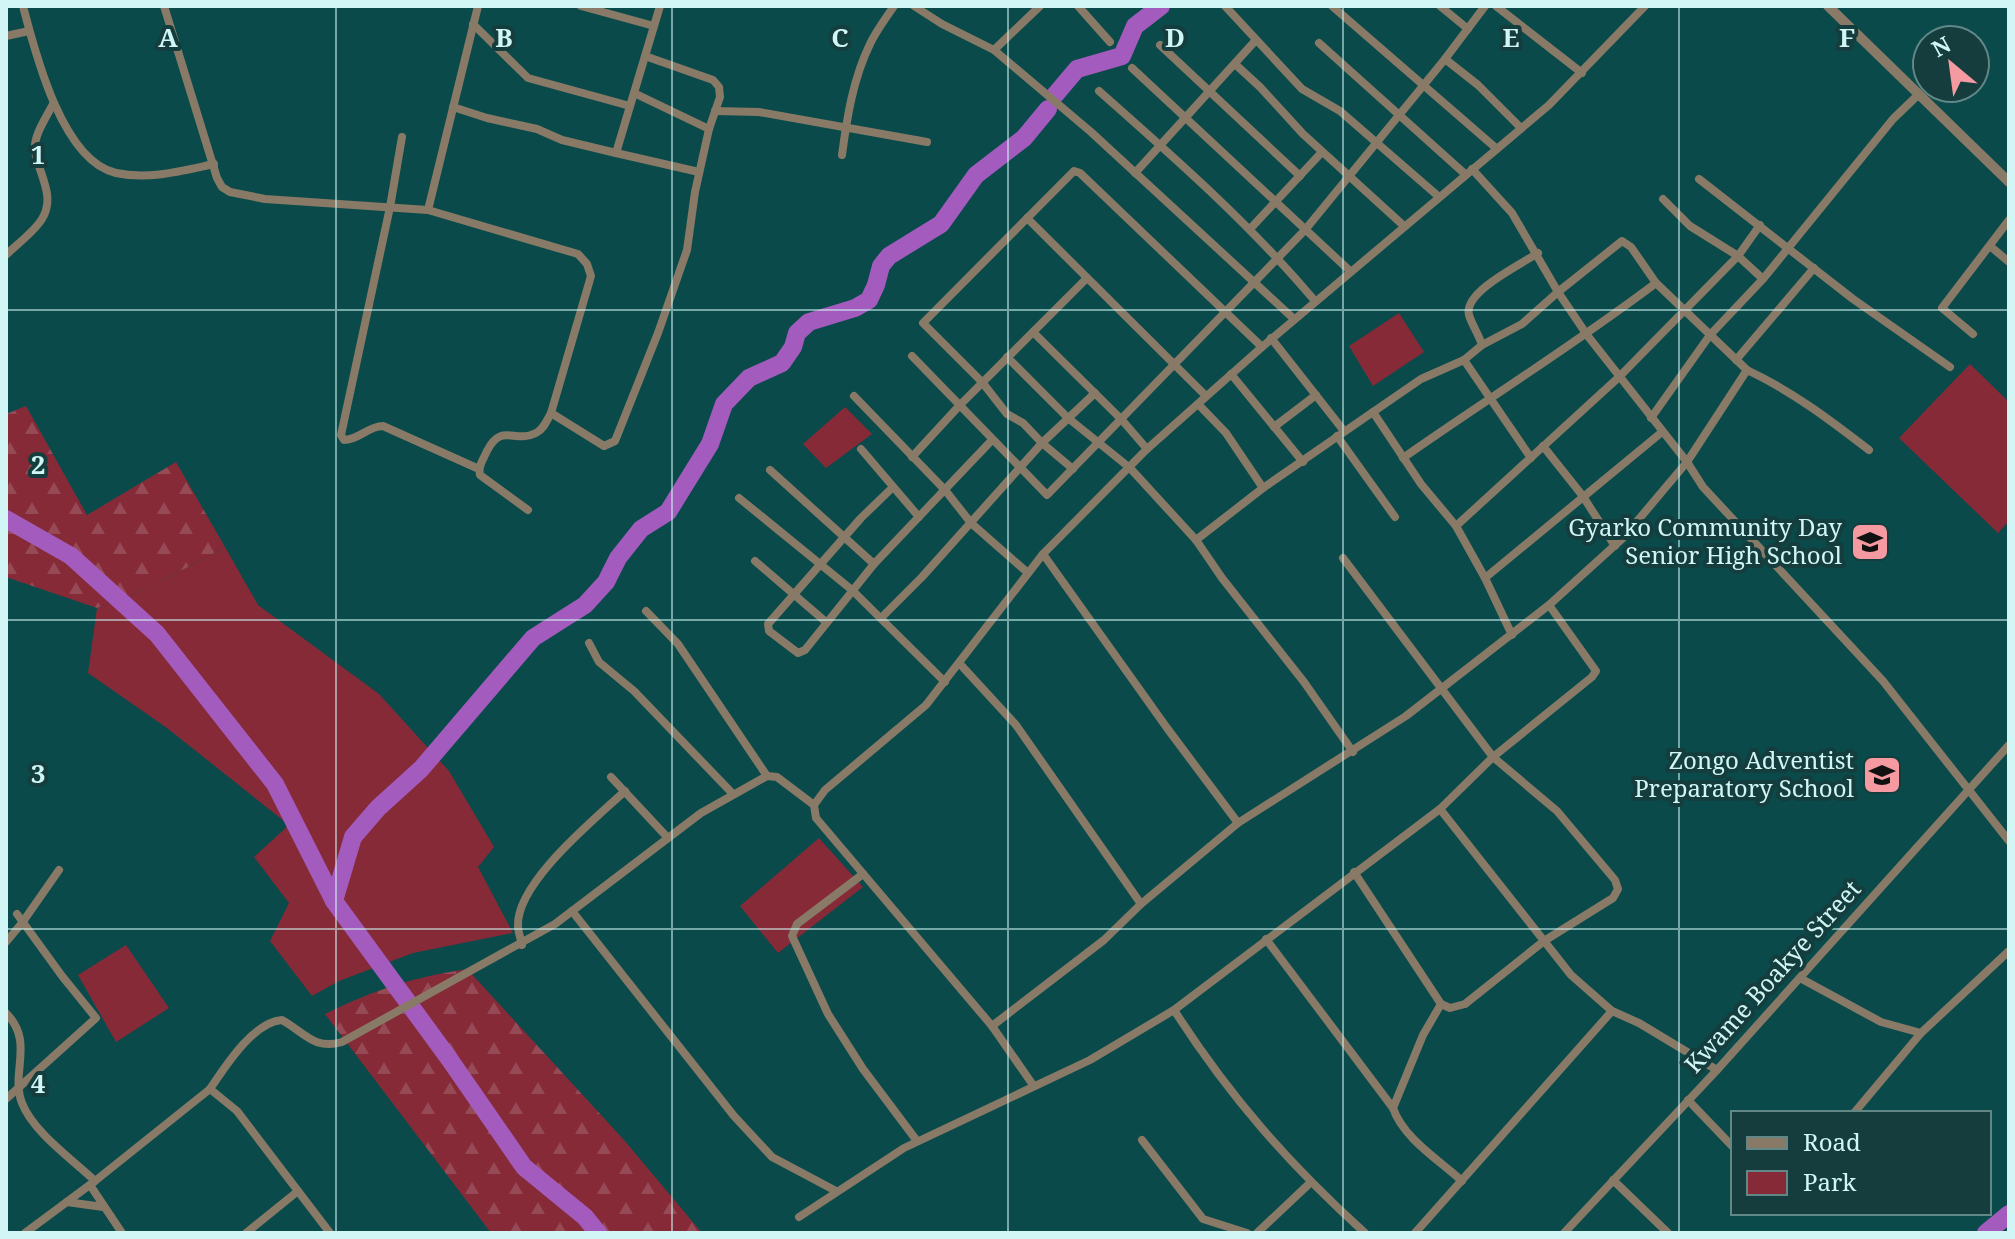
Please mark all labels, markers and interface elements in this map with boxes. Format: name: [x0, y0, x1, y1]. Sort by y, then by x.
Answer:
text: A: [158, 19, 178, 55]
text: B: [495, 19, 513, 55]
text: C: [831, 19, 849, 55]
text: D: [1165, 19, 1185, 55]
text: E: [1503, 19, 1520, 55]
text: F: [1839, 19, 1855, 55]
north arrow: [1911, 24, 1991, 104]
text: N: [1926, 28, 1956, 63]
text: 1: [31, 136, 45, 172]
text: 2: [31, 446, 45, 482]
place label: Gyarko Community Day Senior High School: [1568, 510, 1843, 571]
school or university icon: Gyarko Community Day Senior High School: [1849, 521, 1891, 563]
place label: Zongo Adventist Preparatory School: [1634, 743, 1855, 804]
school or university icon: Zongo Adventist Preparatory School: [1861, 754, 1903, 796]
text: 3: [31, 755, 45, 791]
street label: Kwame Boakye Street: [1676, 873, 1867, 1079]
text: 4: [31, 1065, 46, 1101]
legend: [1731, 1111, 1991, 1215]
text: Road: [1803, 1125, 1861, 1158]
text: Park: [1803, 1165, 1857, 1198]

